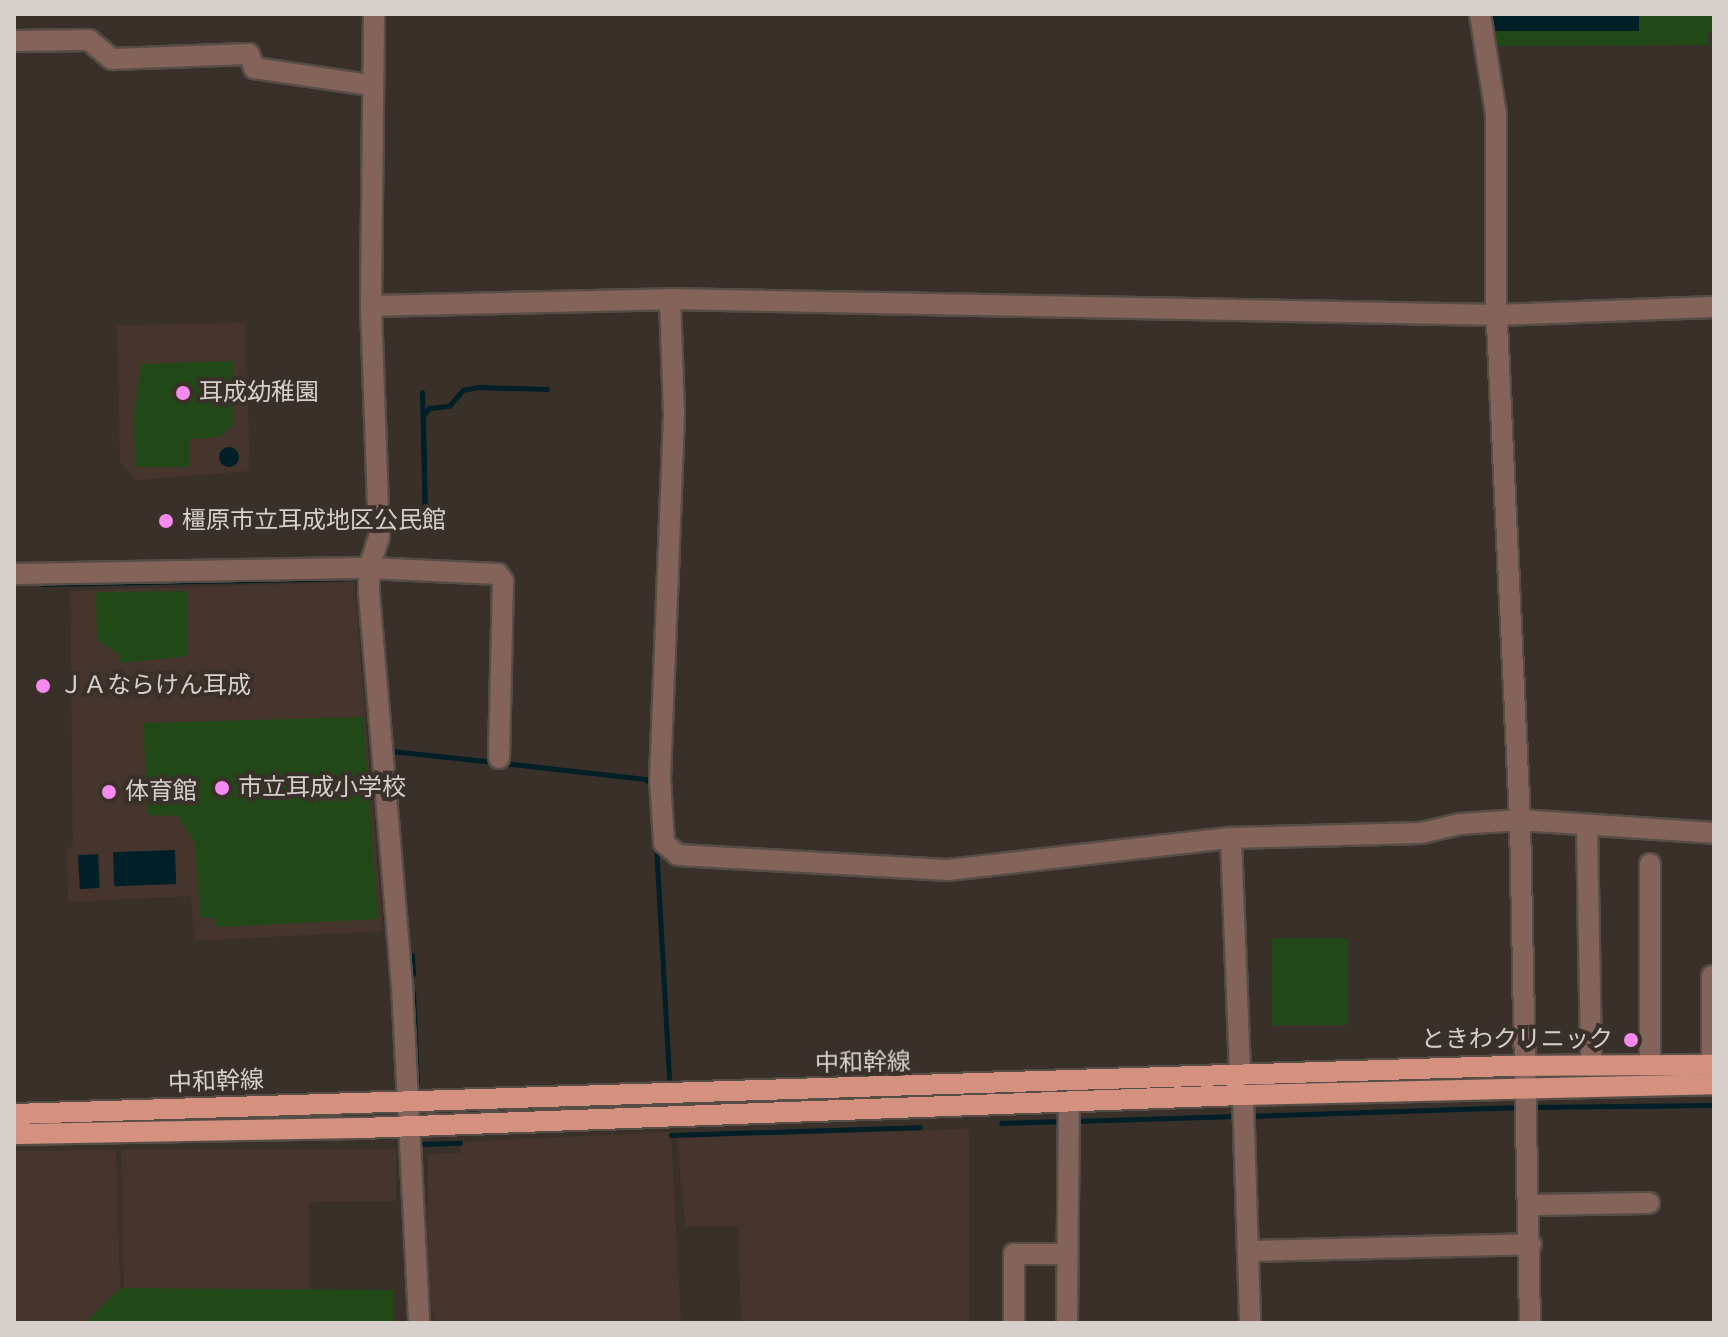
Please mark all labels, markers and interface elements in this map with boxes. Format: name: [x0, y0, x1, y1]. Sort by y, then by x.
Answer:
place label: 耳成幼稚園: [199, 379, 319, 407]
marker: 耳成幼稚園: [174, 384, 192, 402]
place label: 橿原市立耳成地区公民館: [182, 507, 446, 535]
marker: 橿原市立耳成地区公民館: [157, 512, 175, 530]
place label: ＪＡならけん耳成: [59, 672, 251, 700]
marker: ＪＡならけん耳成: [34, 677, 52, 695]
place label: 市立耳成小学校: [238, 774, 406, 802]
place label: 体育館: [125, 778, 197, 806]
marker: 市立耳成小学校: [213, 779, 231, 797]
marker: 体育館: [100, 783, 118, 801]
place label: ときわクリニック: [1421, 1026, 1613, 1054]
marker: ときわクリニック: [1620, 1029, 1642, 1051]
street label: 中和幹線: [815, 1048, 911, 1078]
street label: 中和幹線: [168, 1066, 264, 1098]

